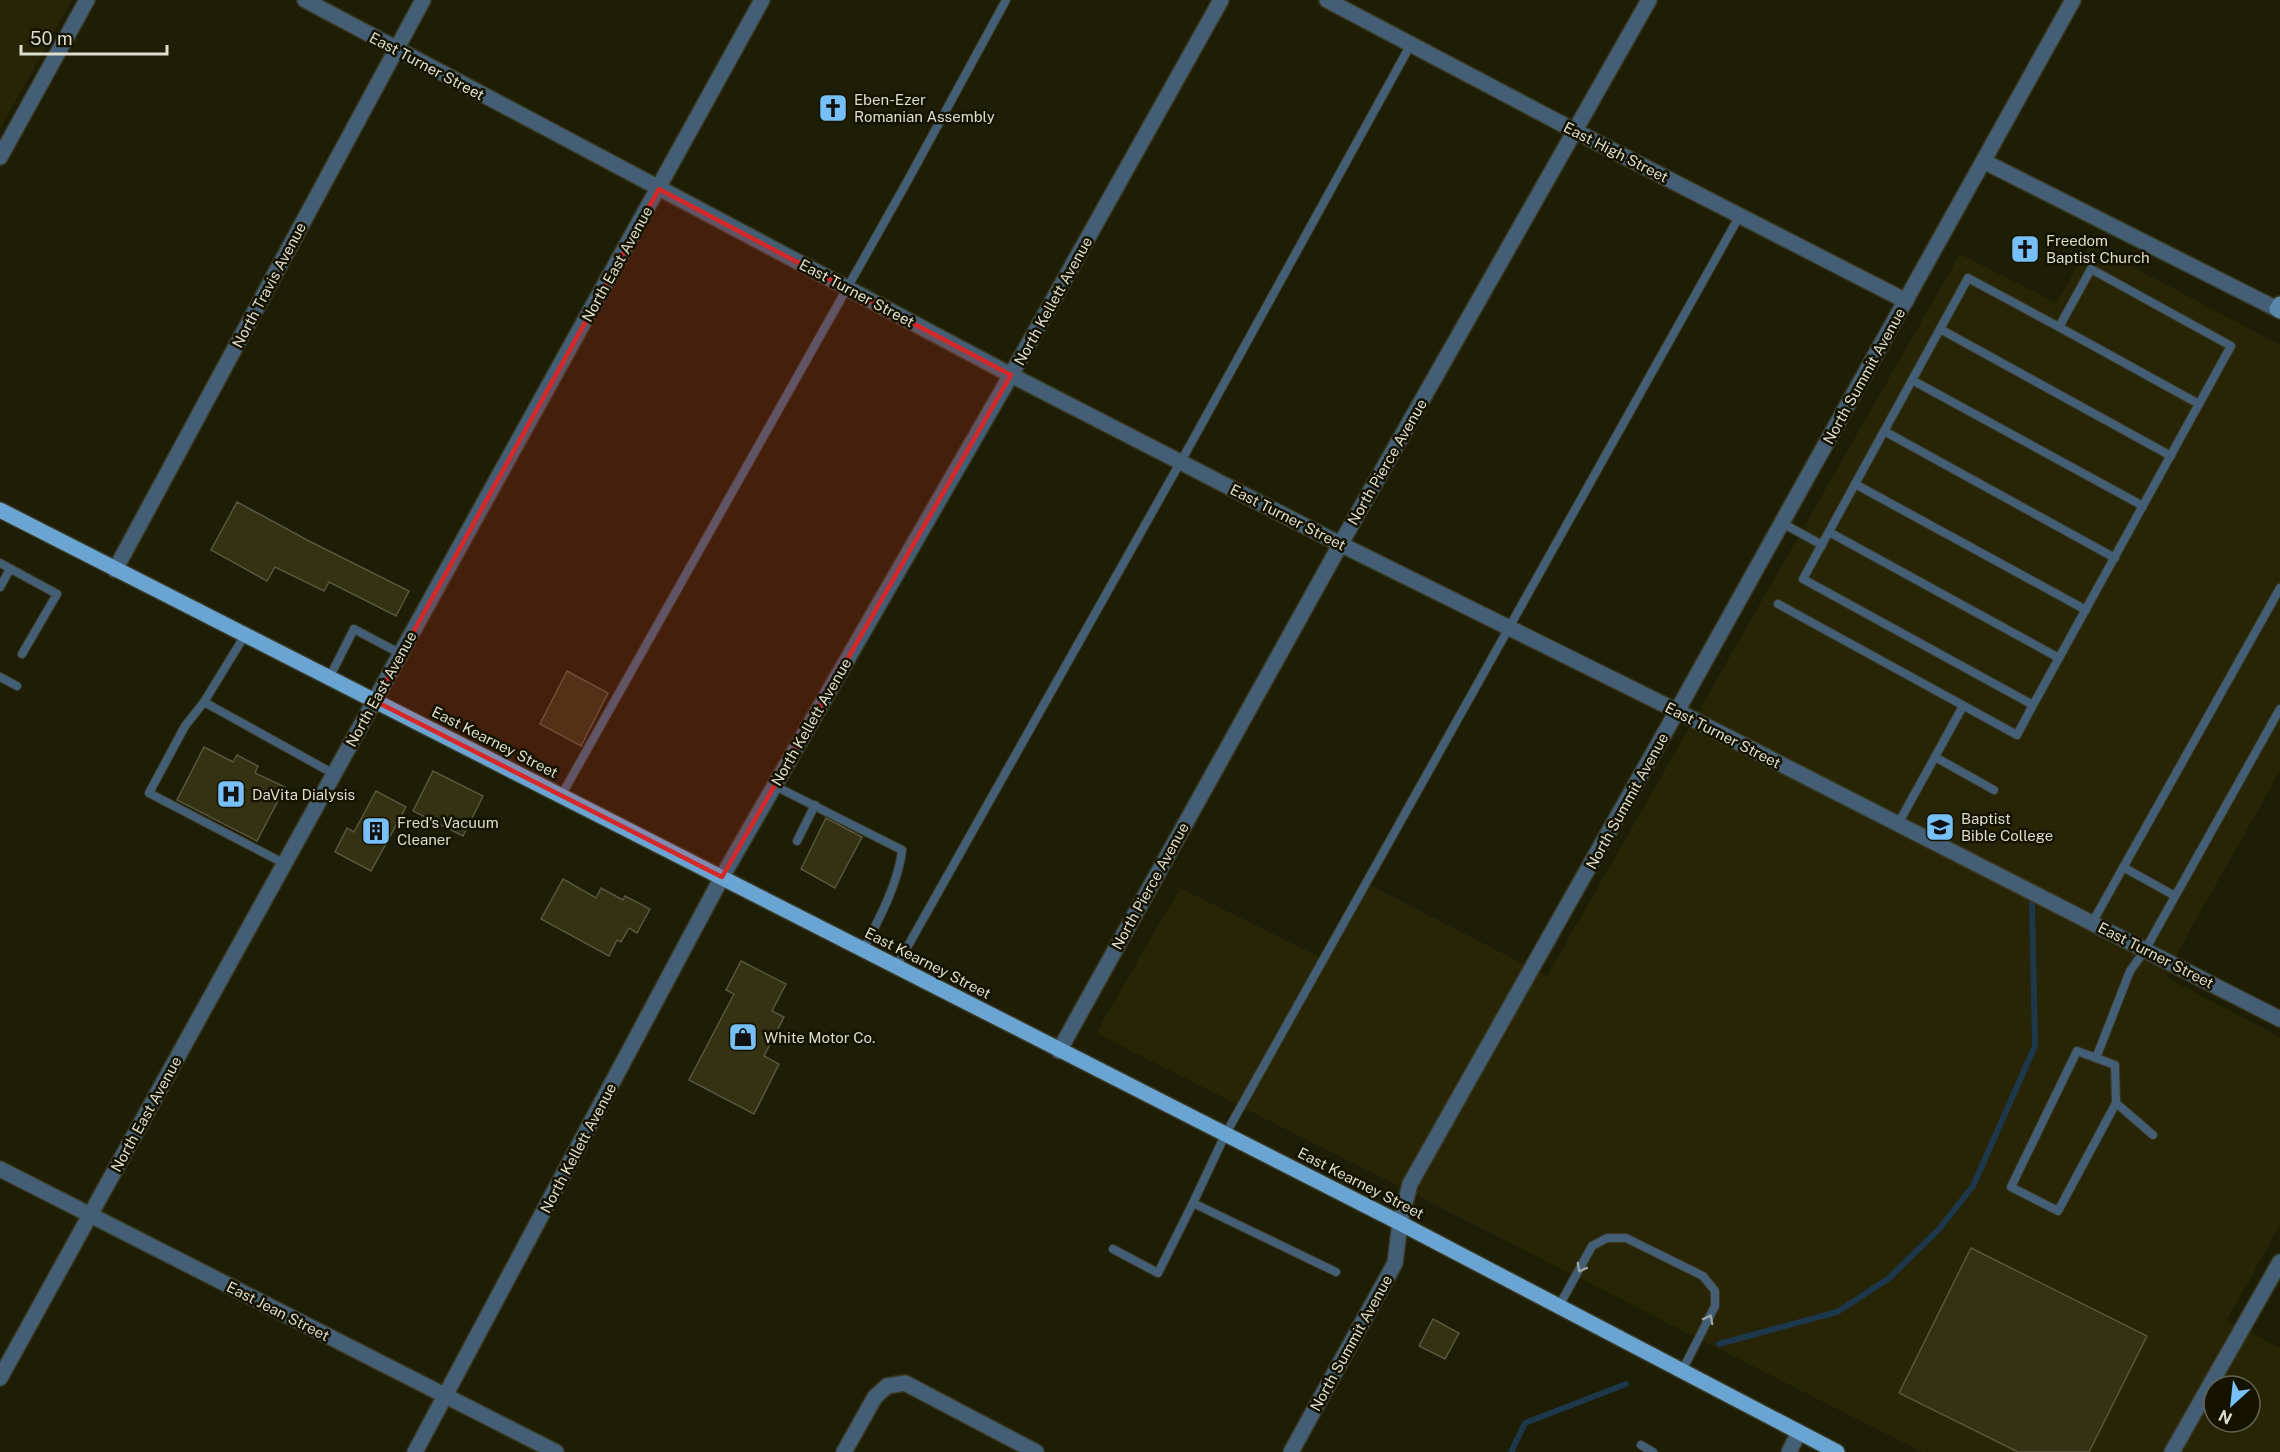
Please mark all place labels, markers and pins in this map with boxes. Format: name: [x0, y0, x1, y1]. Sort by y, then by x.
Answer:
place label: Eben-Ezer Romanian Assembly: [854, 91, 995, 125]
church icon: Eben-Ezer Romanian Assembly: [817, 92, 849, 124]
place label: Freedom Baptist Church: [2046, 232, 2150, 266]
church icon: Freedom Baptist Church: [2009, 233, 2041, 265]
hospital icon: DaVita Dialysis: [215, 778, 247, 810]
place label: DaVita Dialysis: [252, 786, 355, 803]
place label: Baptist Bible College: [1961, 810, 2053, 844]
school or university icon: Baptist Bible College: [1924, 811, 1956, 843]
place label: Fred's Vacuum Cleaner: [397, 814, 499, 848]
building icon: Fred's Vacuum Cleaner: [360, 815, 392, 847]
shop icon: White Motor Co.: [727, 1021, 759, 1053]
place label: White Motor Co.: [764, 1029, 875, 1046]

